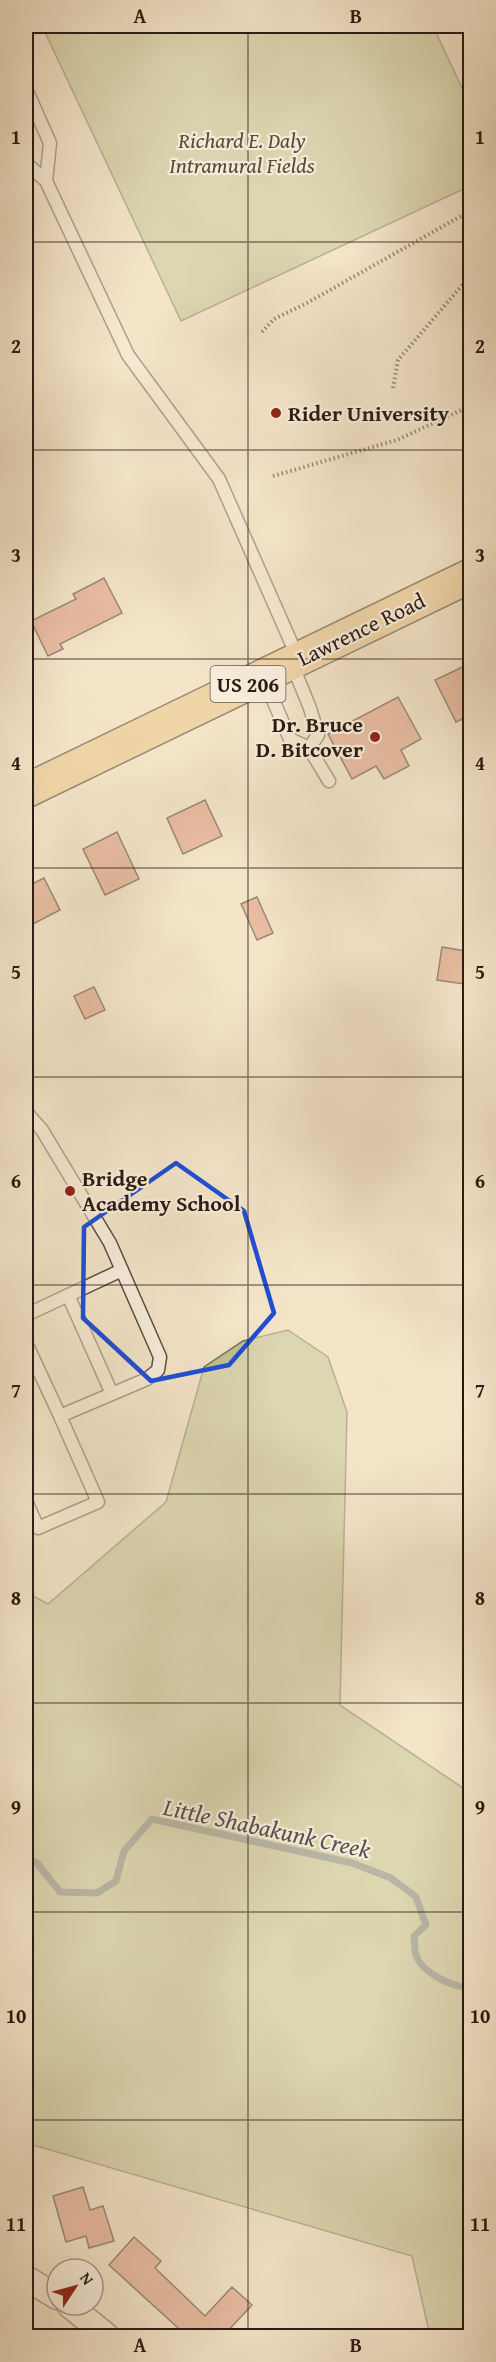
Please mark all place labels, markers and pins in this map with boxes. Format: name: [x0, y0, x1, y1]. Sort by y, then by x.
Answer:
place label: Rider University: [288, 397, 450, 429]
marker: Rider University: [269, 406, 283, 420]
place label: Dr. Bruce D. Bitcover: [256, 708, 363, 765]
marker: Dr. Bruce D. Bitcover: [368, 730, 382, 744]
place label: Bridge Academy School: [82, 1162, 241, 1219]
marker: Bridge Academy School: [63, 1184, 77, 1198]

